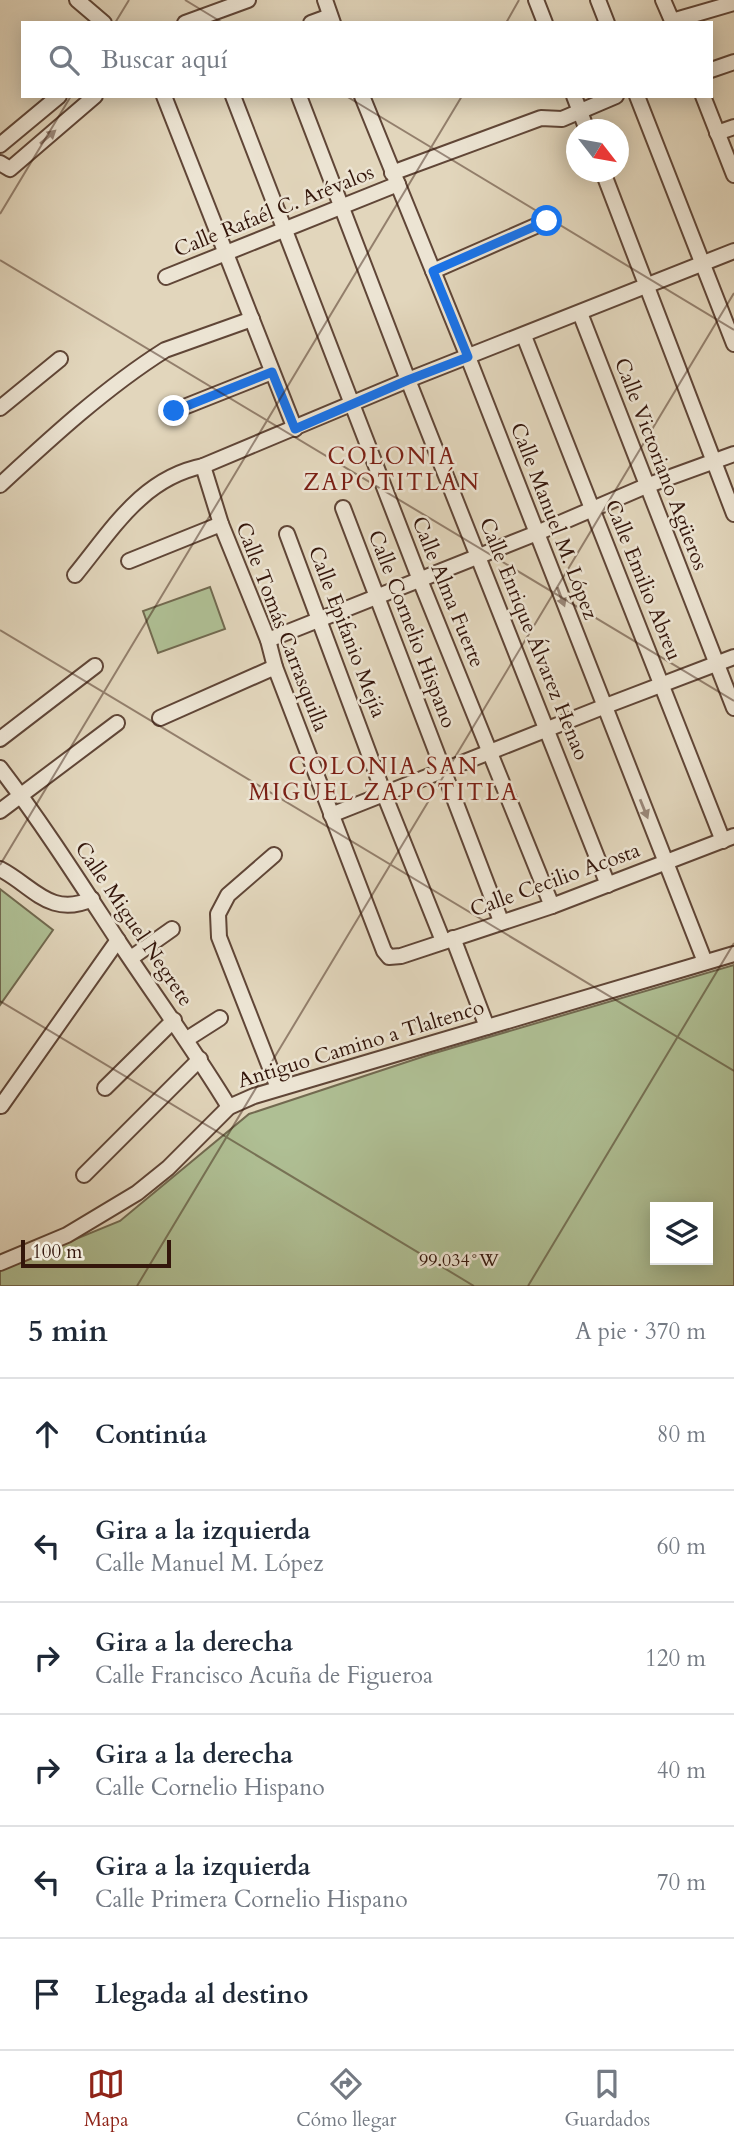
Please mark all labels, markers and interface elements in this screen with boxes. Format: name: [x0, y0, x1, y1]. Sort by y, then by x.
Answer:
search box: [21, 21, 713, 98]
icon: search: [45, 41, 83, 79]
text: Buscar aquí: [101, 42, 228, 77]
north arrow: [566, 119, 629, 182]
one-way arrow: [39, 129, 57, 145]
street label: Calle Rafaél C. Arévalos: [170, 158, 378, 264]
route start: [531, 205, 562, 236]
street label: Calle Victoriano Agüeros: [607, 354, 715, 574]
route end: [158, 395, 189, 426]
street label: Calle Manuel M. López: [503, 418, 605, 624]
district label: COLONIA ZAPOTITLÁN: [303, 441, 481, 498]
street label: Calle Emilio Abreu: [598, 495, 688, 665]
street label: Calle Alma Fuerte: [404, 512, 492, 672]
street label: Calle Enrique Álvarez Henao: [472, 513, 596, 765]
street label: Calle Tomás Carrasquilla: [229, 518, 335, 736]
street label: Calle Cornelio Hispano: [361, 526, 463, 732]
street label: Calle Epifanio Mejía: [301, 542, 393, 722]
one-way arrow: [556, 587, 567, 608]
district label: COLONIA SAN MIGUEL ZAPOTITLA: [249, 751, 519, 808]
one-way arrow: [639, 799, 650, 820]
street label: Calle Miguel Negrete: [68, 836, 200, 1012]
street label: Calle Cecilio Acosta: [466, 836, 644, 924]
street label: Antiguo Camino a Tlaltenco: [234, 993, 488, 1095]
map controls: [650, 1202, 713, 1265]
button: layers: [650, 1202, 713, 1265]
scale bar: [21, 1237, 172, 1269]
text: 100 m: [32, 1239, 82, 1265]
text: 99.034°W: [419, 1248, 499, 1273]
text: 5 min: [28, 1311, 108, 1352]
text: A pie · 370 m: [575, 1316, 706, 1347]
icon: ahead: [28, 1415, 66, 1453]
text: Continúa: [95, 1417, 207, 1452]
text: 80 m: [657, 1419, 706, 1450]
text: Gira a la izquierda: [95, 1513, 311, 1548]
icon: left: [28, 1527, 66, 1565]
text: 60 m: [657, 1531, 706, 1562]
text: Calle Manuel M. López: [95, 1548, 324, 1579]
text: Gira a la derecha: [95, 1625, 293, 1660]
icon: right: [28, 1639, 66, 1677]
text: 120 m: [645, 1643, 706, 1674]
text: Calle Francisco Acuña de Figueroa: [95, 1660, 433, 1691]
text: Gira a la derecha: [95, 1737, 293, 1772]
icon: right: [28, 1751, 66, 1789]
text: 40 m: [657, 1755, 706, 1786]
text: Calle Cornelio Hispano: [95, 1772, 325, 1803]
text: Gira a la izquierda: [95, 1849, 311, 1884]
icon: left: [28, 1863, 66, 1901]
text: 70 m: [657, 1867, 706, 1898]
text: Calle Primera Cornelio Hispano: [95, 1884, 408, 1915]
icon: arrive: [28, 1975, 66, 2013]
text: Llegada al destino: [95, 1977, 309, 2012]
tab: Mapa: [84, 2065, 128, 2133]
tab: Cómo llegar: [296, 2065, 397, 2133]
tab: Guardados: [564, 2065, 650, 2133]

